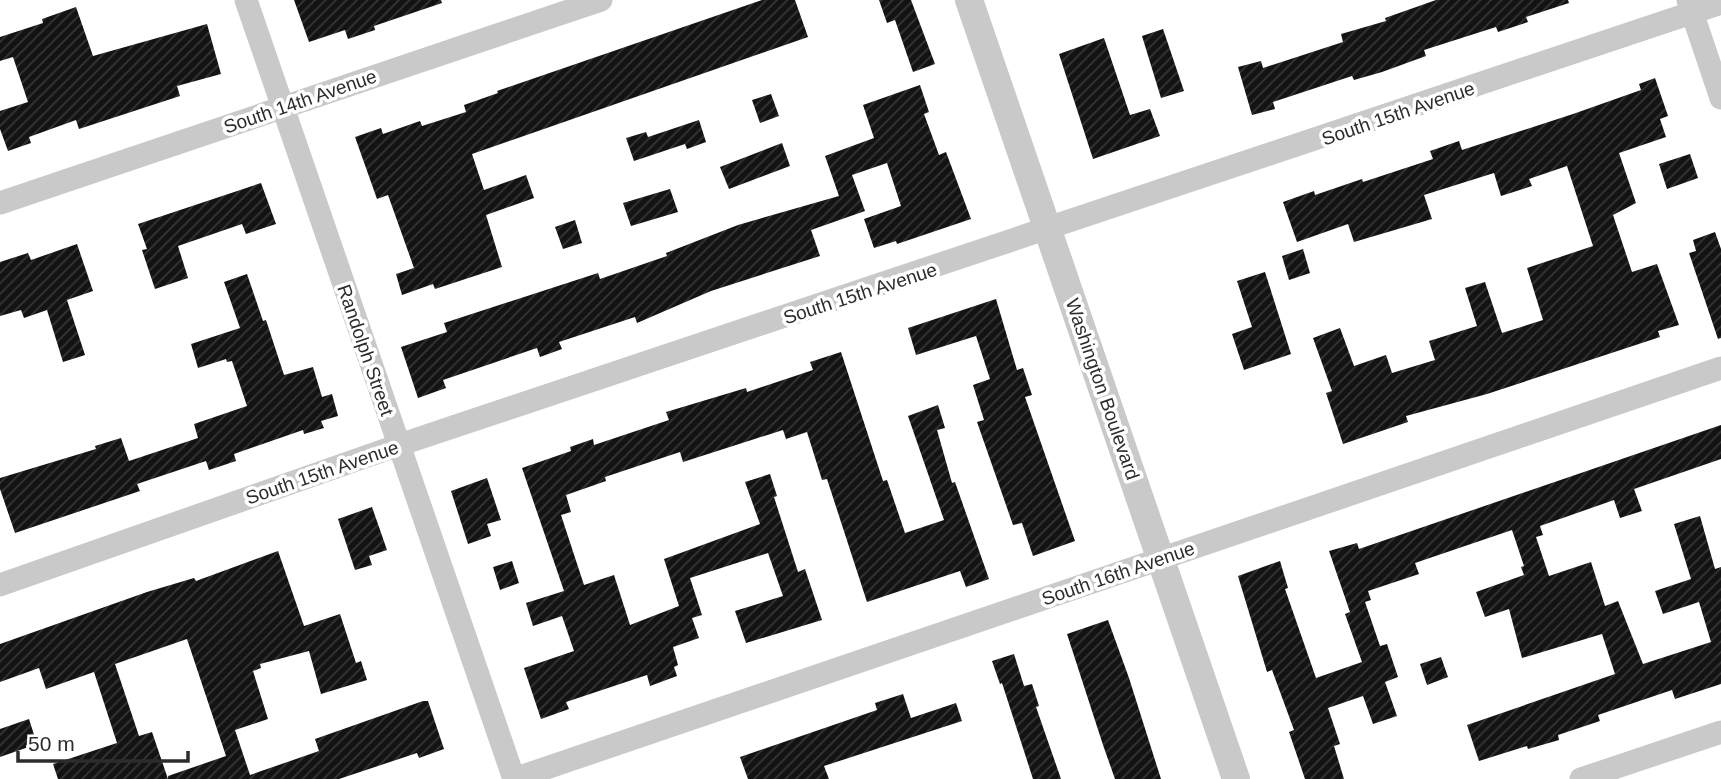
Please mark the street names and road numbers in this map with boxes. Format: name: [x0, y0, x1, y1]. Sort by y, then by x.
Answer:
street label: South 14th Avenue: [221, 65, 379, 137]
street label: South 15th Avenue: [1319, 77, 1477, 149]
street label: South 15th Avenue: [781, 259, 940, 328]
street label: Randolph Street: [333, 282, 398, 419]
street label: Washington Boulevard: [1062, 296, 1143, 483]
street label: South 15th Avenue: [243, 436, 401, 508]
street label: South 16th Avenue: [1039, 537, 1197, 609]

